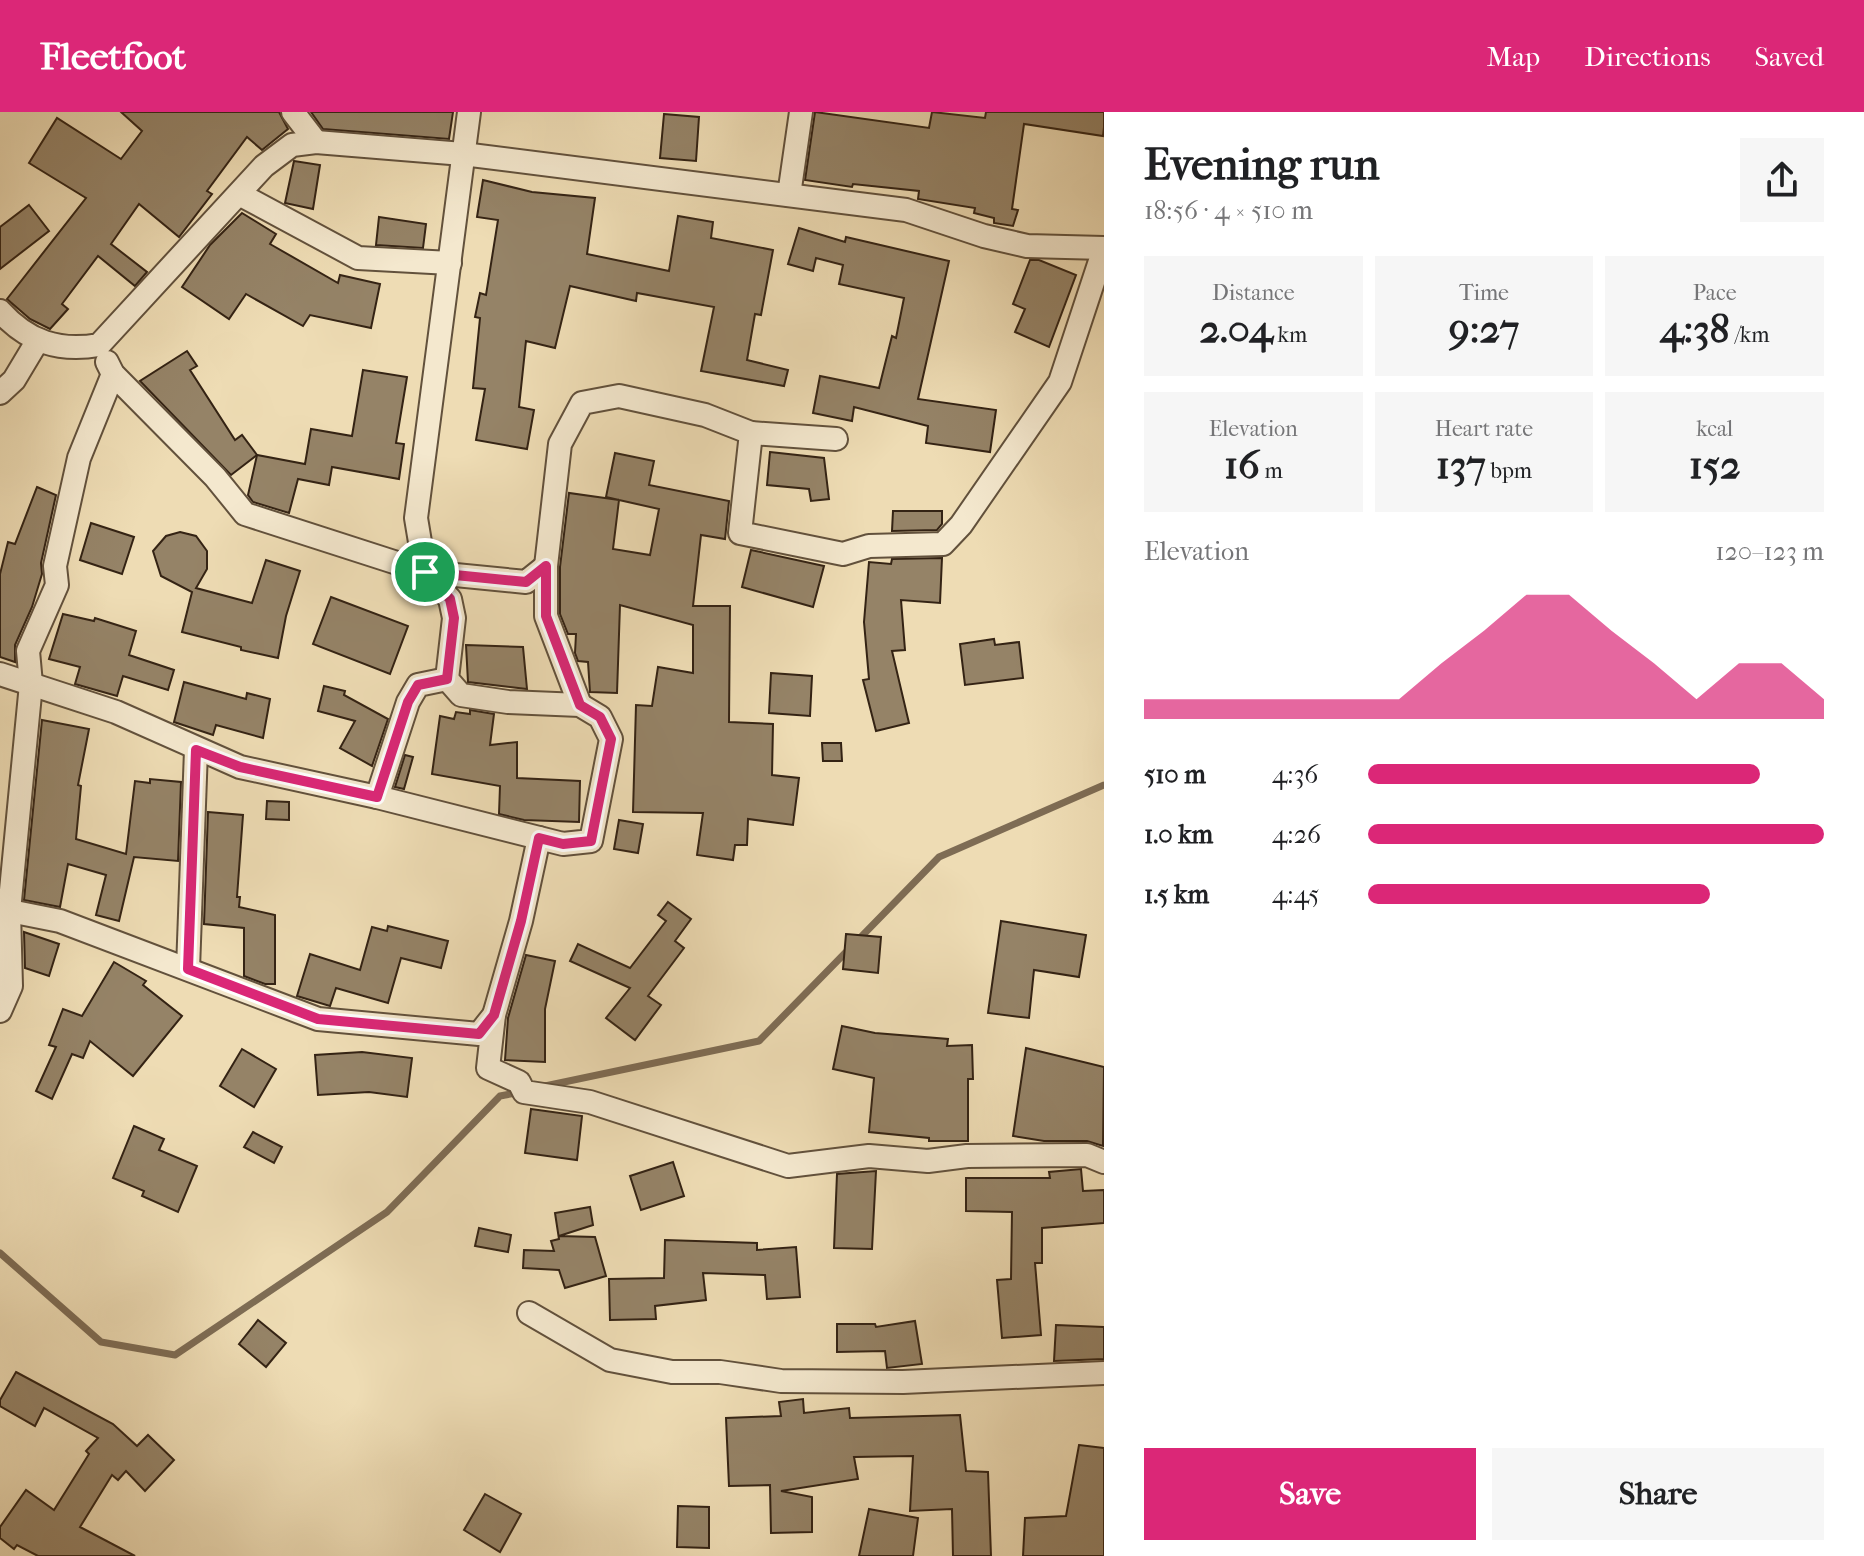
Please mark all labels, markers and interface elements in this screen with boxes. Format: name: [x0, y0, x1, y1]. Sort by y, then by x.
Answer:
text: Fleetfoot: [40, 34, 186, 79]
text: Map: [1487, 40, 1540, 73]
text: Directions: [1584, 40, 1711, 73]
text: Saved: [1755, 40, 1824, 73]
button: share: [1740, 138, 1824, 222]
text: Evening run: [1144, 139, 1379, 190]
text: 18:56 · 4 × 510 m: [1144, 195, 1313, 226]
text: Distance: [1212, 280, 1295, 306]
text: Time: [1459, 280, 1509, 306]
text: Pace: [1693, 280, 1737, 306]
text: 2.04: [1199, 306, 1273, 352]
text: 9:27: [1449, 306, 1519, 352]
text: 4:38: [1660, 306, 1730, 352]
text: km: [1273, 322, 1307, 348]
text: /km: [1730, 322, 1769, 348]
text: Elevation: [1209, 416, 1298, 442]
text: Heart rate: [1435, 416, 1533, 442]
text: kcal: [1696, 416, 1733, 442]
text: 16: [1224, 442, 1260, 488]
text: 137: [1436, 442, 1486, 488]
text: 152: [1689, 442, 1741, 488]
text: m: [1260, 458, 1283, 484]
text: bpm: [1486, 458, 1532, 484]
text: Elevation: [1144, 536, 1249, 567]
text: 120–123 m: [1715, 536, 1824, 567]
pin: [391, 538, 459, 606]
icon: arrive: [403, 550, 447, 594]
text: 510 m: [1144, 759, 1206, 790]
text: 4:36: [1272, 759, 1318, 790]
text: 1.0 km: [1144, 819, 1213, 850]
text: 4:26: [1272, 819, 1321, 850]
text: 1.5 km: [1144, 879, 1209, 910]
text: 4:45: [1272, 879, 1320, 910]
button: Save: [1144, 1448, 1476, 1540]
button: Share: [1492, 1448, 1824, 1540]

